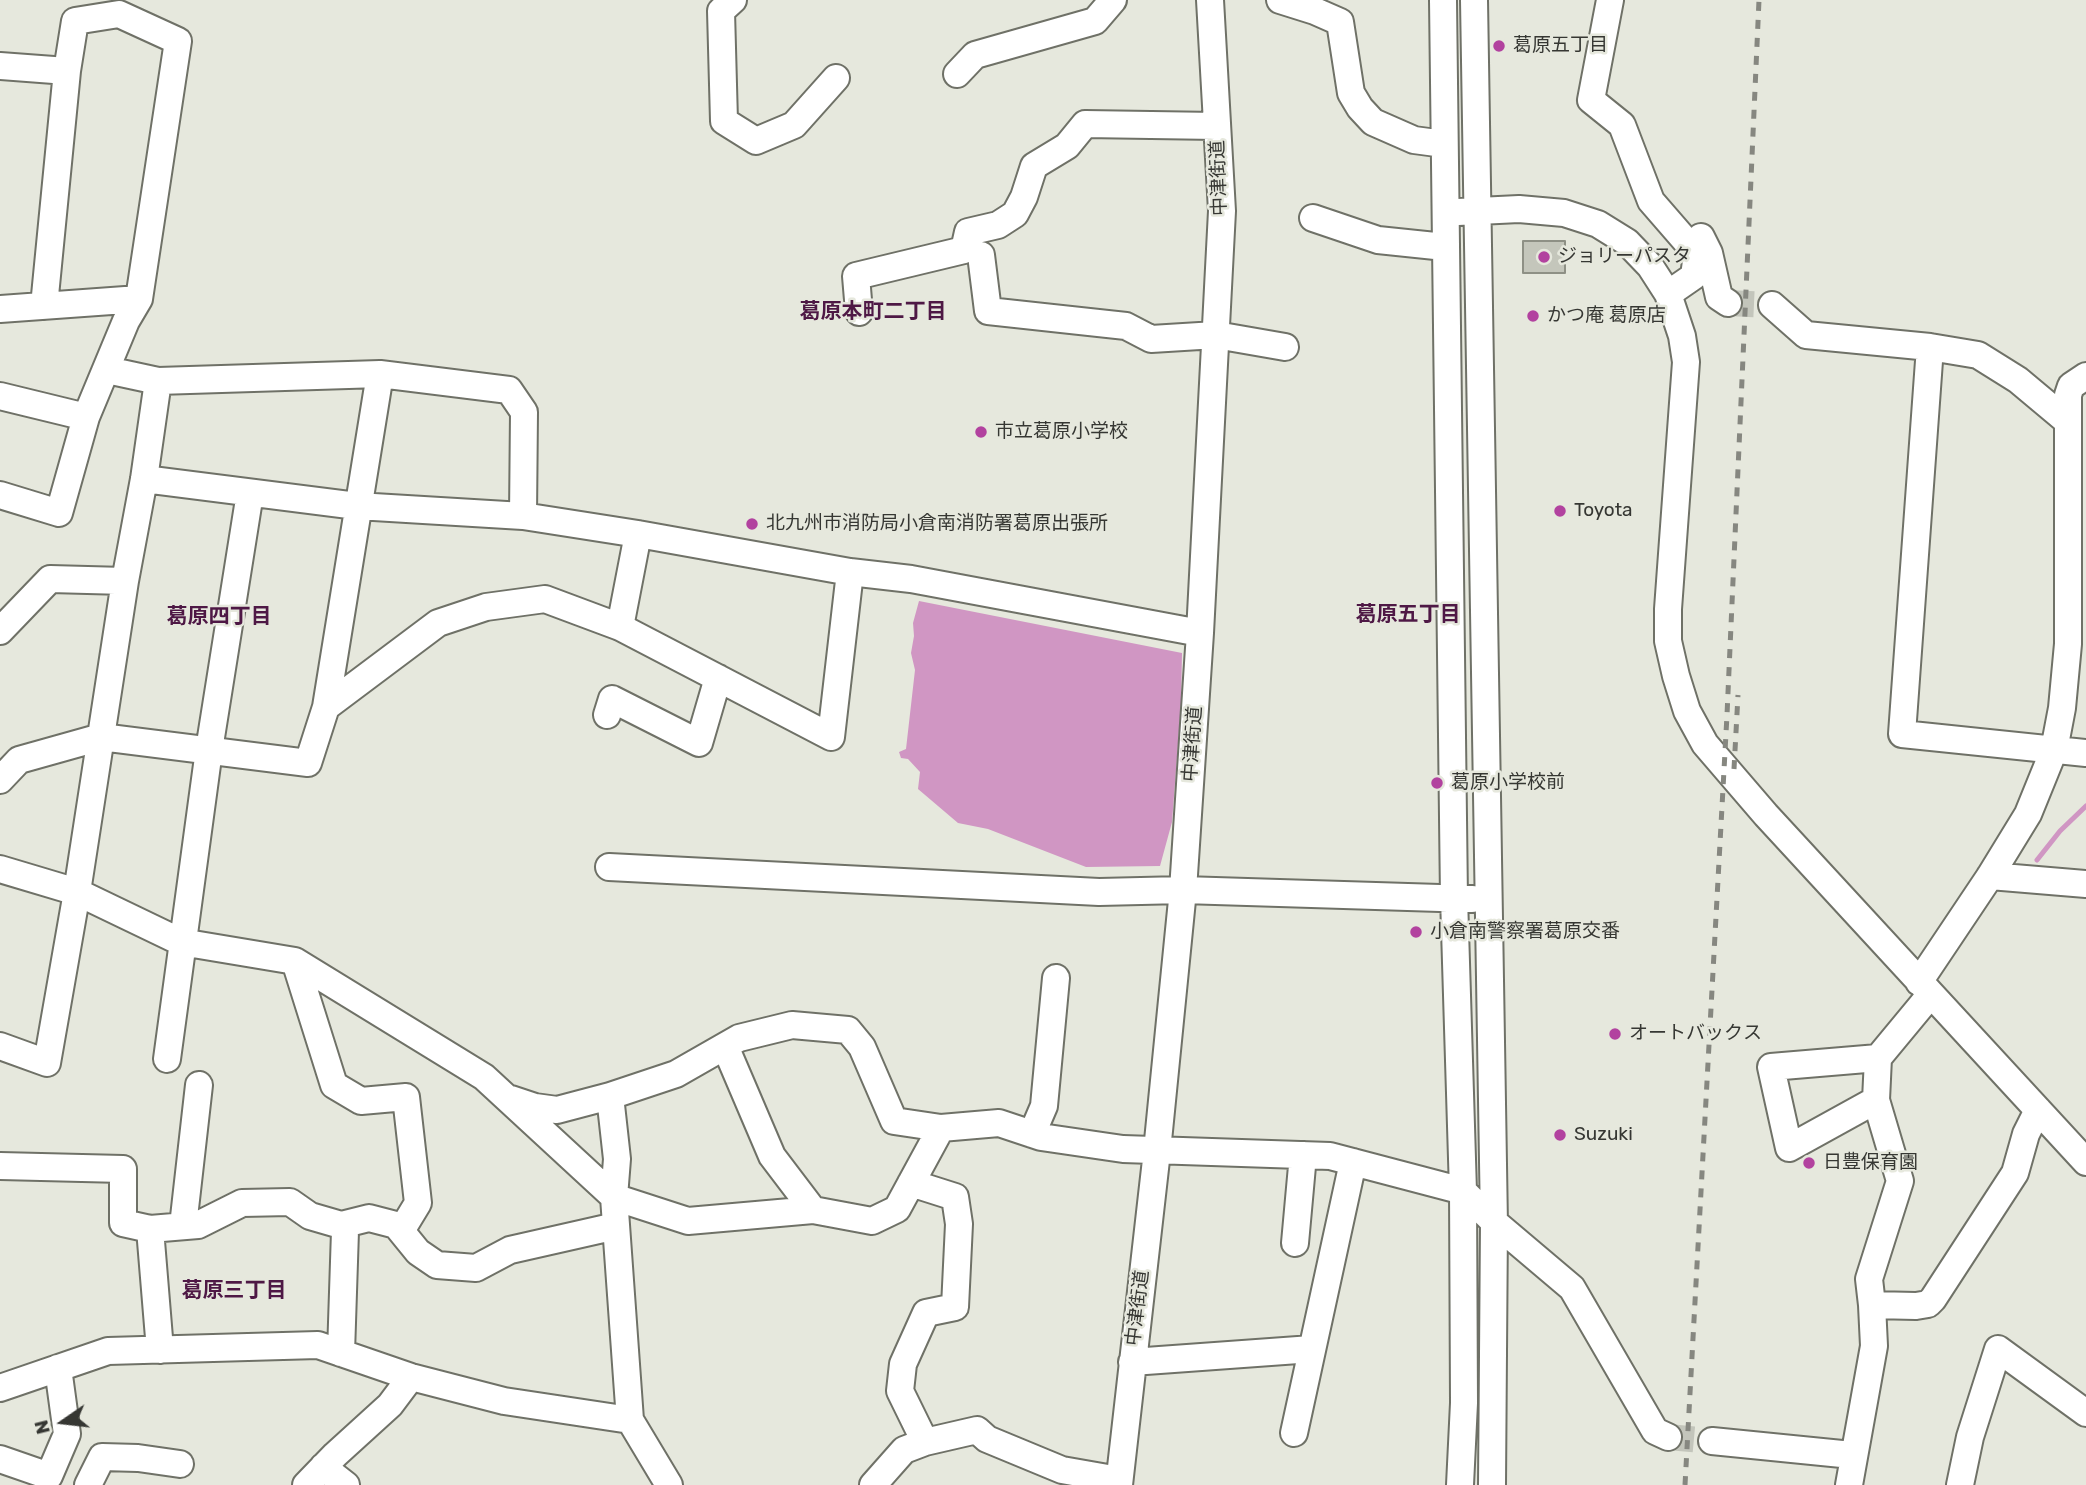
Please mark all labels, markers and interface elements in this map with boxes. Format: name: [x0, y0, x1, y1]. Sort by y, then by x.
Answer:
place label: 葛原五丁目: [1513, 35, 1608, 57]
marker: 葛原五丁目: [1491, 38, 1507, 54]
street label: 中津街道: [1206, 140, 1232, 216]
place label: ジョリーパスタ: [1558, 246, 1691, 268]
marker: ジョリーパスタ: [1536, 249, 1552, 265]
district label: 葛原本町二丁目: [800, 299, 946, 325]
place label: かつ庵 葛原店: [1547, 305, 1666, 327]
marker: かつ庵 葛原店: [1525, 308, 1541, 324]
place label: 市立葛原小学校: [995, 421, 1128, 443]
marker: 市立葛原小学校: [973, 424, 989, 440]
place label: Toyota: [1574, 500, 1633, 522]
marker: Toyota: [1552, 503, 1568, 519]
place label: 北九州市消防局小倉南消防署葛原出張所: [766, 513, 1108, 535]
marker: 北九州市消防局小倉南消防署葛原出張所: [744, 516, 760, 532]
district label: 葛原五丁目: [1356, 602, 1460, 628]
district label: 葛原四丁目: [167, 604, 271, 630]
street label: 中津街道: [1179, 705, 1207, 783]
place label: 葛原小学校前: [1451, 772, 1565, 794]
marker: 葛原小学校前: [1429, 775, 1445, 791]
place label: 小倉南警察署葛原交番: [1430, 921, 1620, 943]
marker: 小倉南警察署葛原交番: [1408, 924, 1424, 940]
place label: オートバックス: [1629, 1023, 1762, 1045]
marker: オートバックス: [1607, 1026, 1623, 1042]
place label: Suzuki: [1574, 1124, 1633, 1146]
marker: Suzuki: [1552, 1127, 1568, 1143]
place label: 日豊保育園: [1823, 1152, 1918, 1174]
marker: 日豊保育園: [1801, 1155, 1817, 1171]
street label: 中津街道: [1122, 1269, 1154, 1347]
district label: 葛原三丁目: [182, 1278, 286, 1304]
north arrow: [28, 1387, 98, 1457]
text: N: [29, 1418, 55, 1437]

